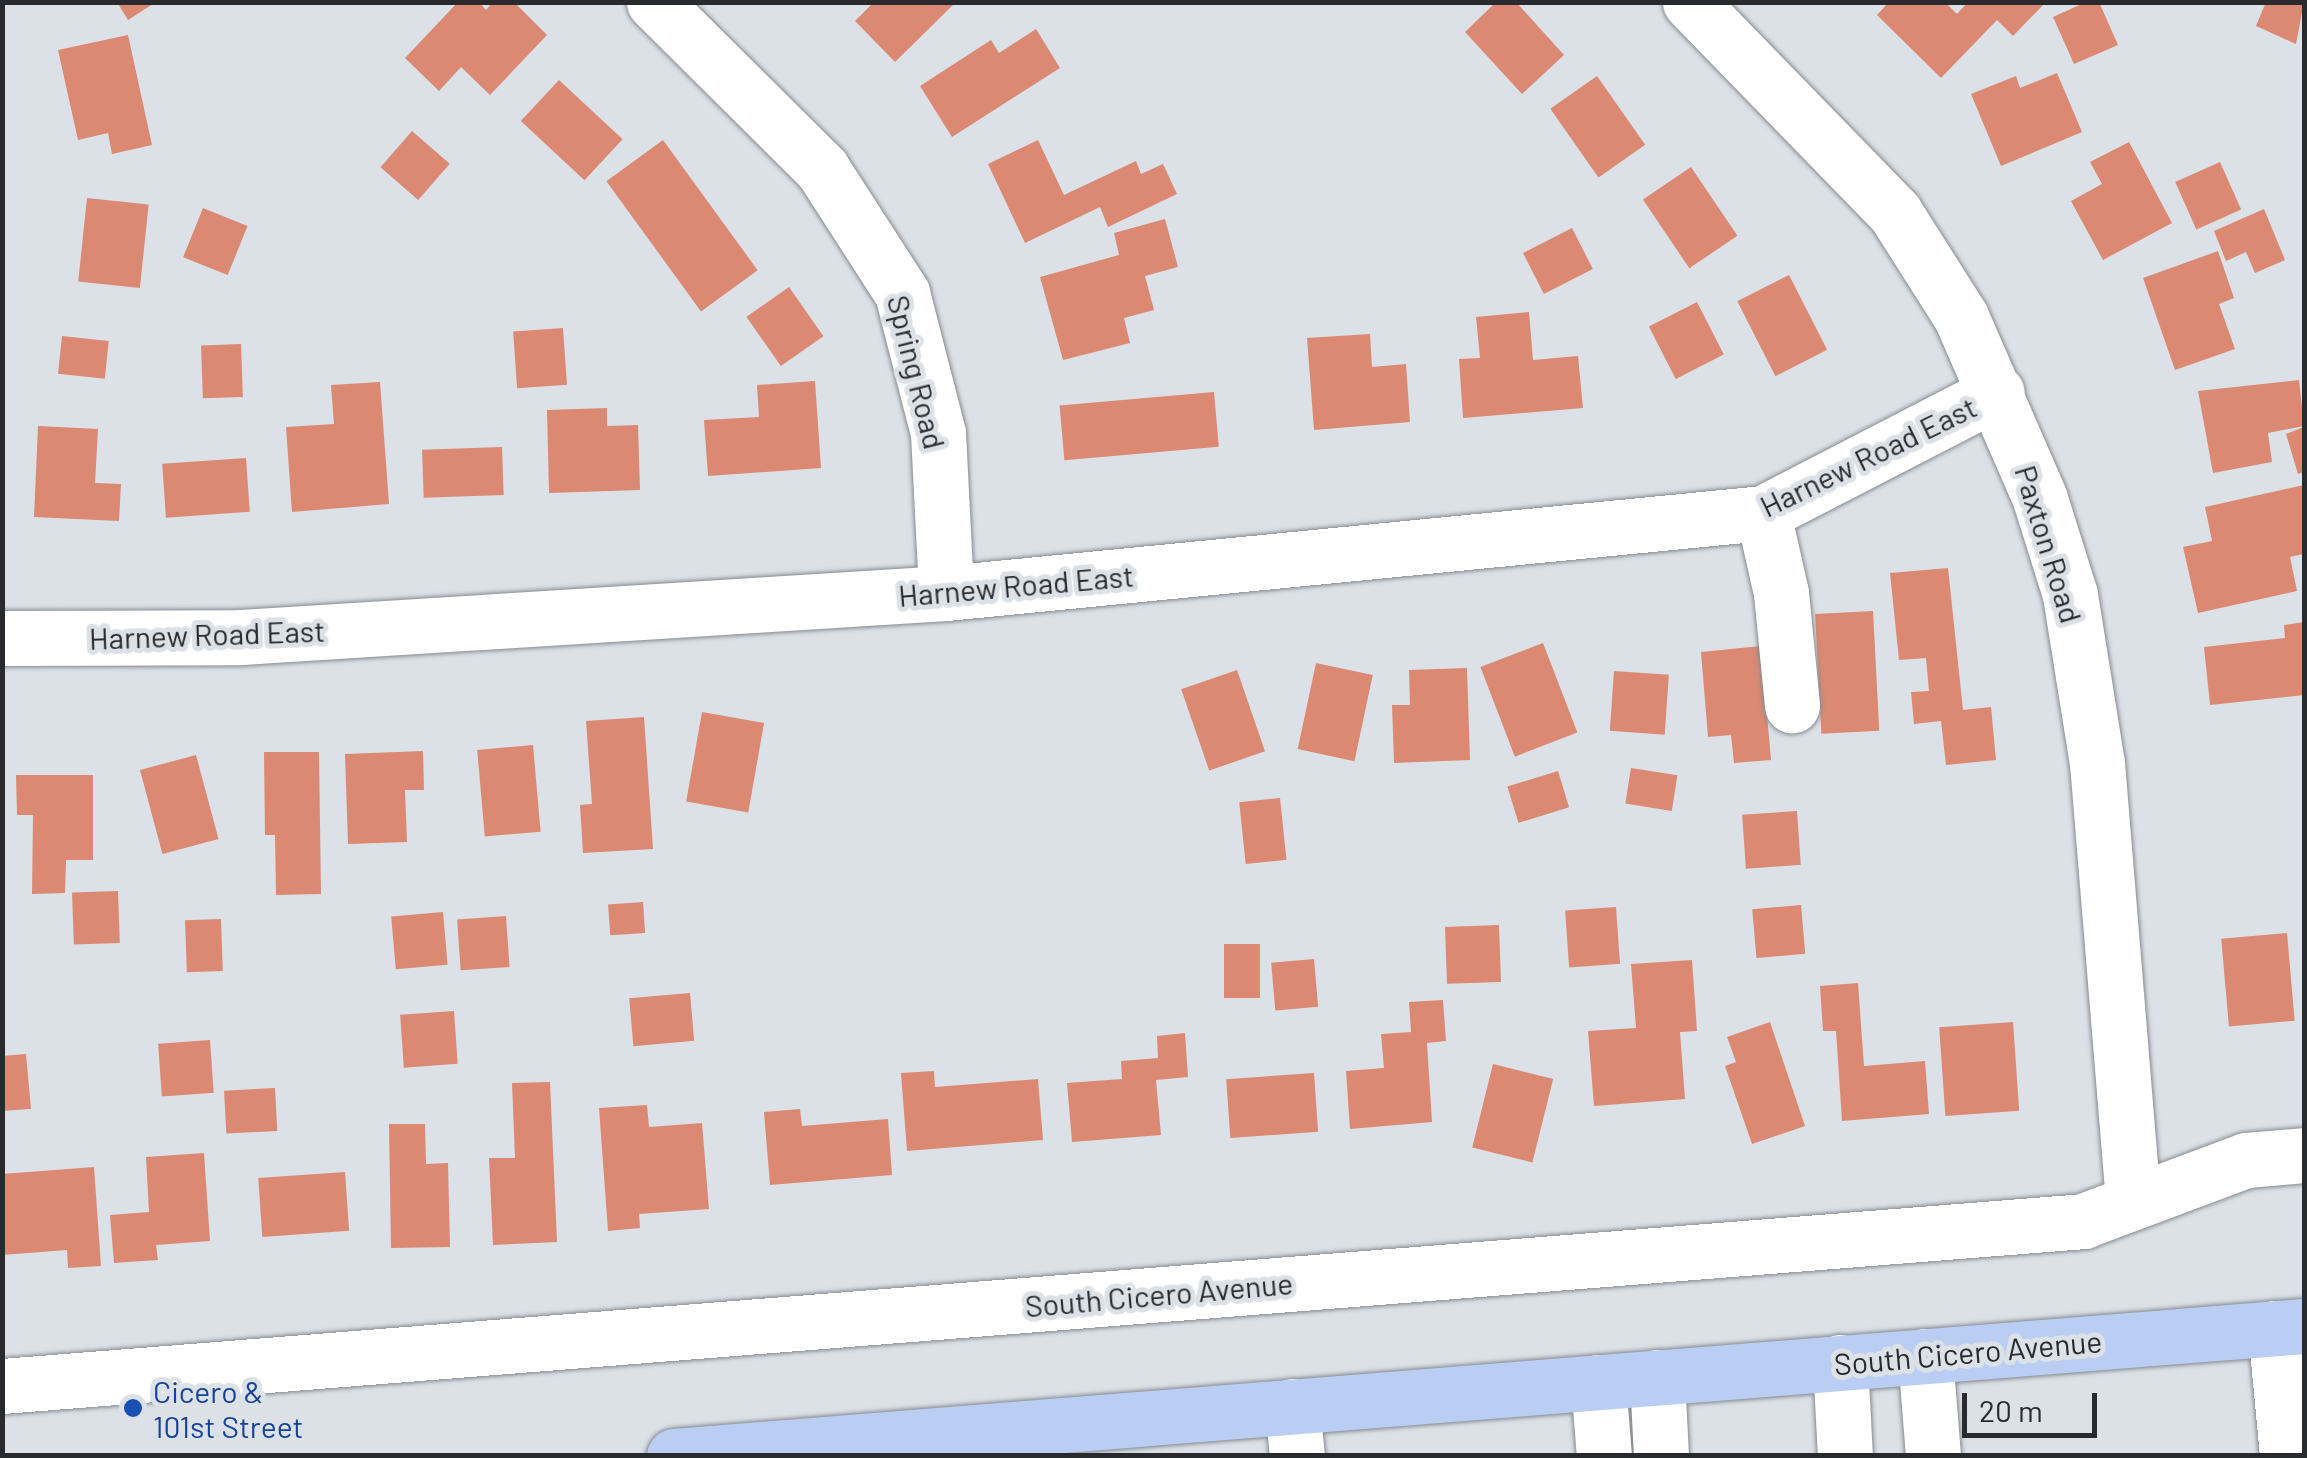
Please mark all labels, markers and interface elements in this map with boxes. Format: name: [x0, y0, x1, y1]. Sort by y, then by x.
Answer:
street label: Spring Road: [881, 291, 953, 453]
street label: Harnew Road East: [1754, 388, 1982, 524]
street label: Paxton Road: [2008, 461, 2090, 627]
street label: Harnew Road East: [897, 557, 1135, 613]
street label: Harnew Road East: [88, 612, 326, 656]
street label: South Cicero Avenue: [1024, 1264, 1294, 1324]
street label: South Cicero Avenue: [1833, 1322, 2103, 1382]
place label: Cicero & 101st Street: [153, 1373, 303, 1444]
scale bar: [1967, 1373, 2102, 1435]
text: 20 m: [1979, 1392, 2043, 1428]
marker: Cicero & 101st Street: [122, 1397, 144, 1419]

